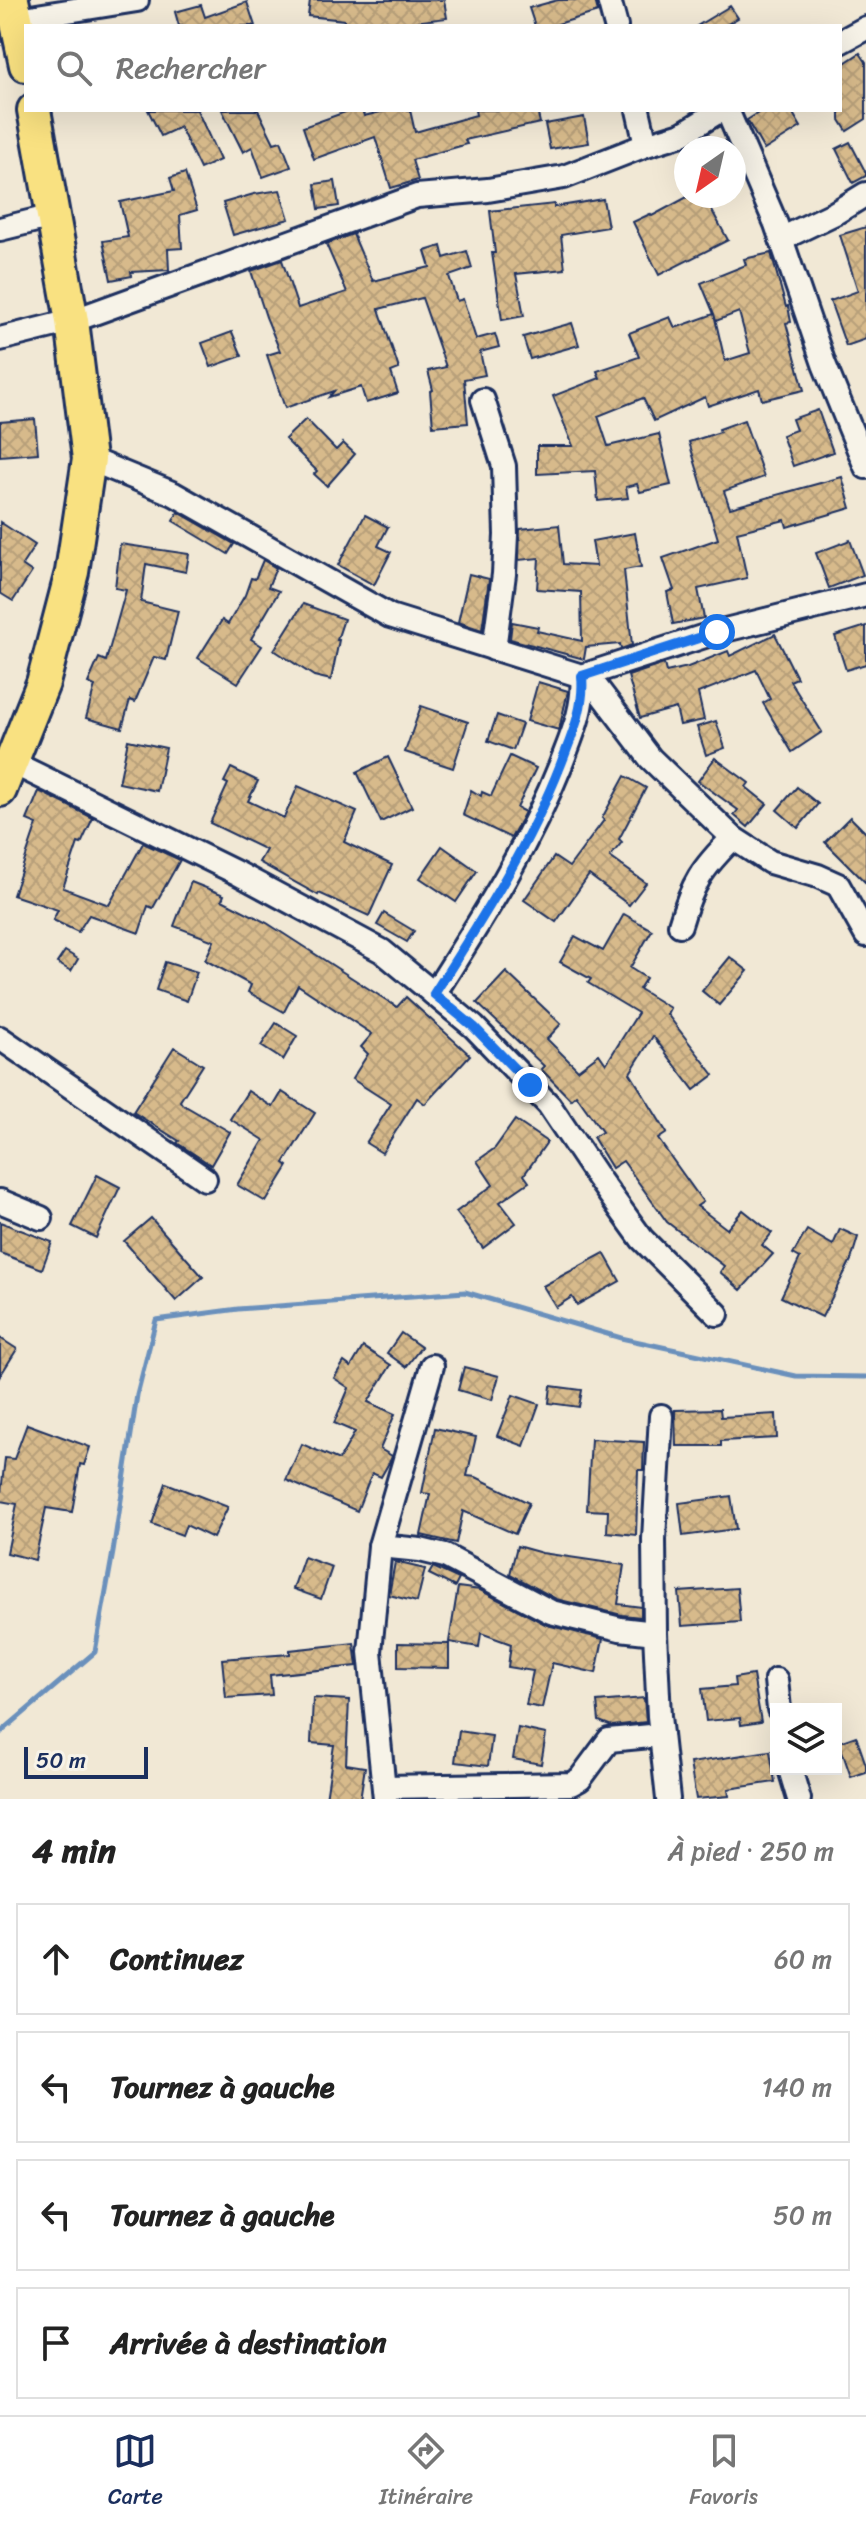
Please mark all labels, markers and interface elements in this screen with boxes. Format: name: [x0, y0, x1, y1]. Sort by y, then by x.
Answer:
search box: [24, 24, 842, 112]
text: Rechercher: [116, 41, 266, 95]
icon: search: [52, 46, 96, 90]
north arrow: [674, 136, 746, 208]
route start: [699, 614, 735, 650]
route end: [512, 1067, 548, 1103]
map controls: [770, 1703, 842, 1775]
button: layers: [770, 1703, 842, 1775]
text: 50 m: [36, 1741, 86, 1780]
scale bar: [24, 1743, 148, 1779]
text: 4 min: [32, 1821, 116, 1881]
text: À pied · 250 m: [668, 1828, 834, 1874]
text: Continuez: [110, 1932, 244, 1986]
text: 60 m: [774, 1936, 832, 1982]
icon: ahead: [34, 1937, 78, 1981]
text: Tournez à gauche: [110, 2060, 335, 2114]
text: 140 m: [761, 2064, 832, 2110]
icon: left: [34, 2065, 78, 2109]
text: Tournez à gauche: [110, 2188, 335, 2242]
text: 50 m: [773, 2192, 832, 2238]
icon: left: [34, 2193, 78, 2237]
text: Arrivée à destination: [110, 2316, 387, 2370]
icon: arrive: [34, 2321, 78, 2365]
tab: Carte: [108, 2429, 163, 2516]
tab: Itinéraire: [379, 2429, 473, 2516]
tab: Favoris: [689, 2429, 758, 2516]

